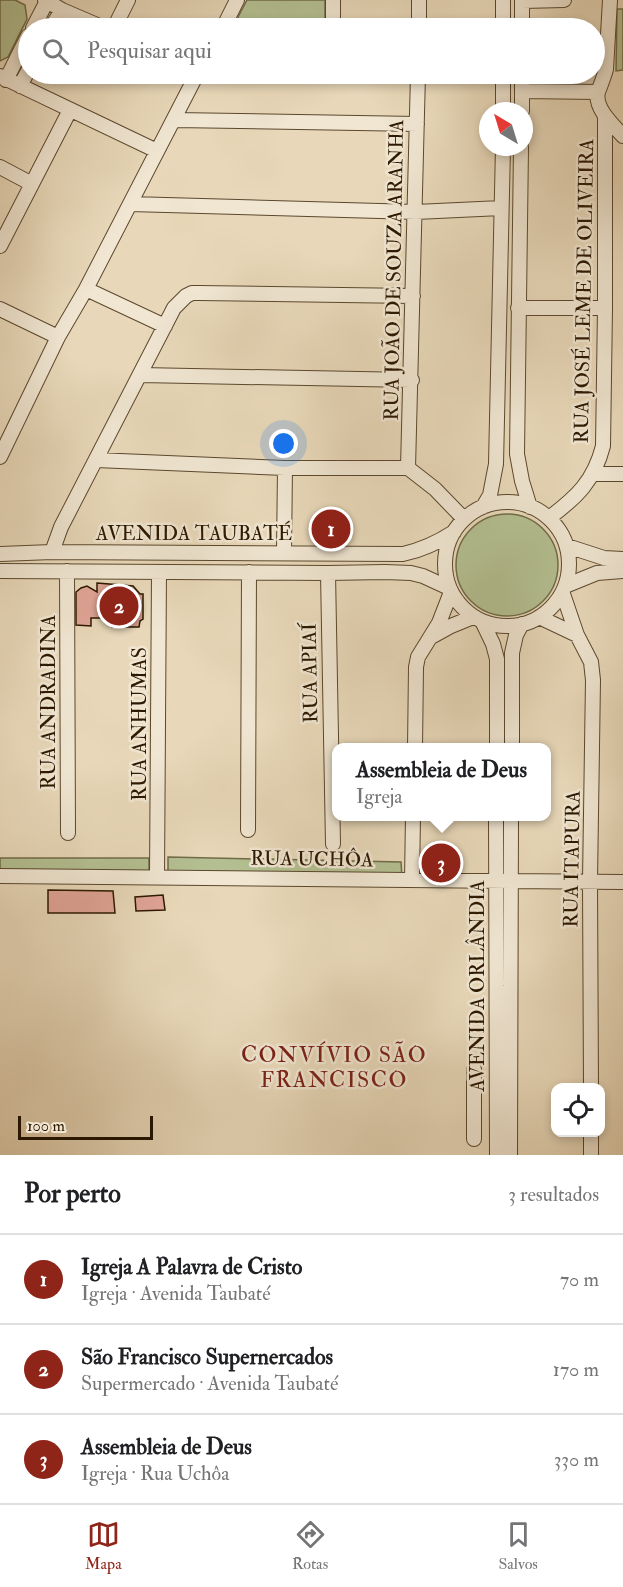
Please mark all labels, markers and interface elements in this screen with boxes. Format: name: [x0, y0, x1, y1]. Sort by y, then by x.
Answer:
search box: [18, 18, 605, 84]
icon: search: [39, 35, 72, 68]
text: Pesquisar aqui: [87, 37, 212, 65]
north arrow: [479, 102, 533, 156]
street label: RUA JOÃO DE SOUZA ARANHA: [378, 119, 409, 421]
street label: RUA JOSÉ LEME DE OLIVEIRA: [568, 138, 599, 444]
your location: [269, 429, 298, 458]
pin: 1: [312, 506, 350, 552]
street label: AVENIDA TAUBATÉ: [95, 520, 292, 546]
pin: 2: [100, 584, 138, 628]
street label: RUA ANDRADINA: [36, 614, 61, 790]
street label: RUA APIAÍ: [296, 622, 323, 723]
street label: RUA ANHUMAS: [127, 647, 152, 801]
popup: [332, 743, 551, 821]
text: Assembleia de Deus: [356, 756, 527, 784]
text: Igreja: [356, 784, 403, 809]
street label: RUA ITAPURA: [558, 790, 586, 928]
pin: 3: [422, 840, 460, 886]
street label: RUA UCHÔA: [250, 844, 374, 873]
street label: AVENIDA ORLÂNDIA: [465, 880, 490, 1093]
district label: CONVÍVIO SÃO FRANCISCO: [241, 1040, 427, 1094]
map controls: [551, 1083, 605, 1137]
button: locate: [551, 1083, 605, 1137]
scale bar: [18, 1113, 153, 1140]
text: 100 m: [27, 1116, 65, 1136]
text: Por perto: [24, 1178, 121, 1210]
text: 3 resultados: [508, 1182, 599, 1207]
text: Igreja A Palavra de Cristo: [81, 1253, 302, 1281]
text: 1: [40, 1267, 47, 1292]
text: 70 m: [560, 1267, 599, 1292]
text: Igreja · Avenida Taubaté: [81, 1281, 271, 1306]
text: São Francisco Supernercados: [81, 1343, 333, 1371]
text: 2: [38, 1357, 49, 1382]
text: 170 m: [553, 1357, 599, 1382]
text: Supermercado · Avenida Taubaté: [81, 1371, 338, 1396]
text: Assembleia de Deus: [81, 1433, 252, 1461]
text: 3: [40, 1447, 47, 1472]
text: 330 m: [554, 1447, 599, 1472]
text: Igreja · Rua Uchôa: [81, 1461, 229, 1486]
tab: Mapa: [85, 1518, 122, 1574]
tab: Rotas: [292, 1518, 328, 1574]
tab: Salvos: [498, 1518, 538, 1574]

